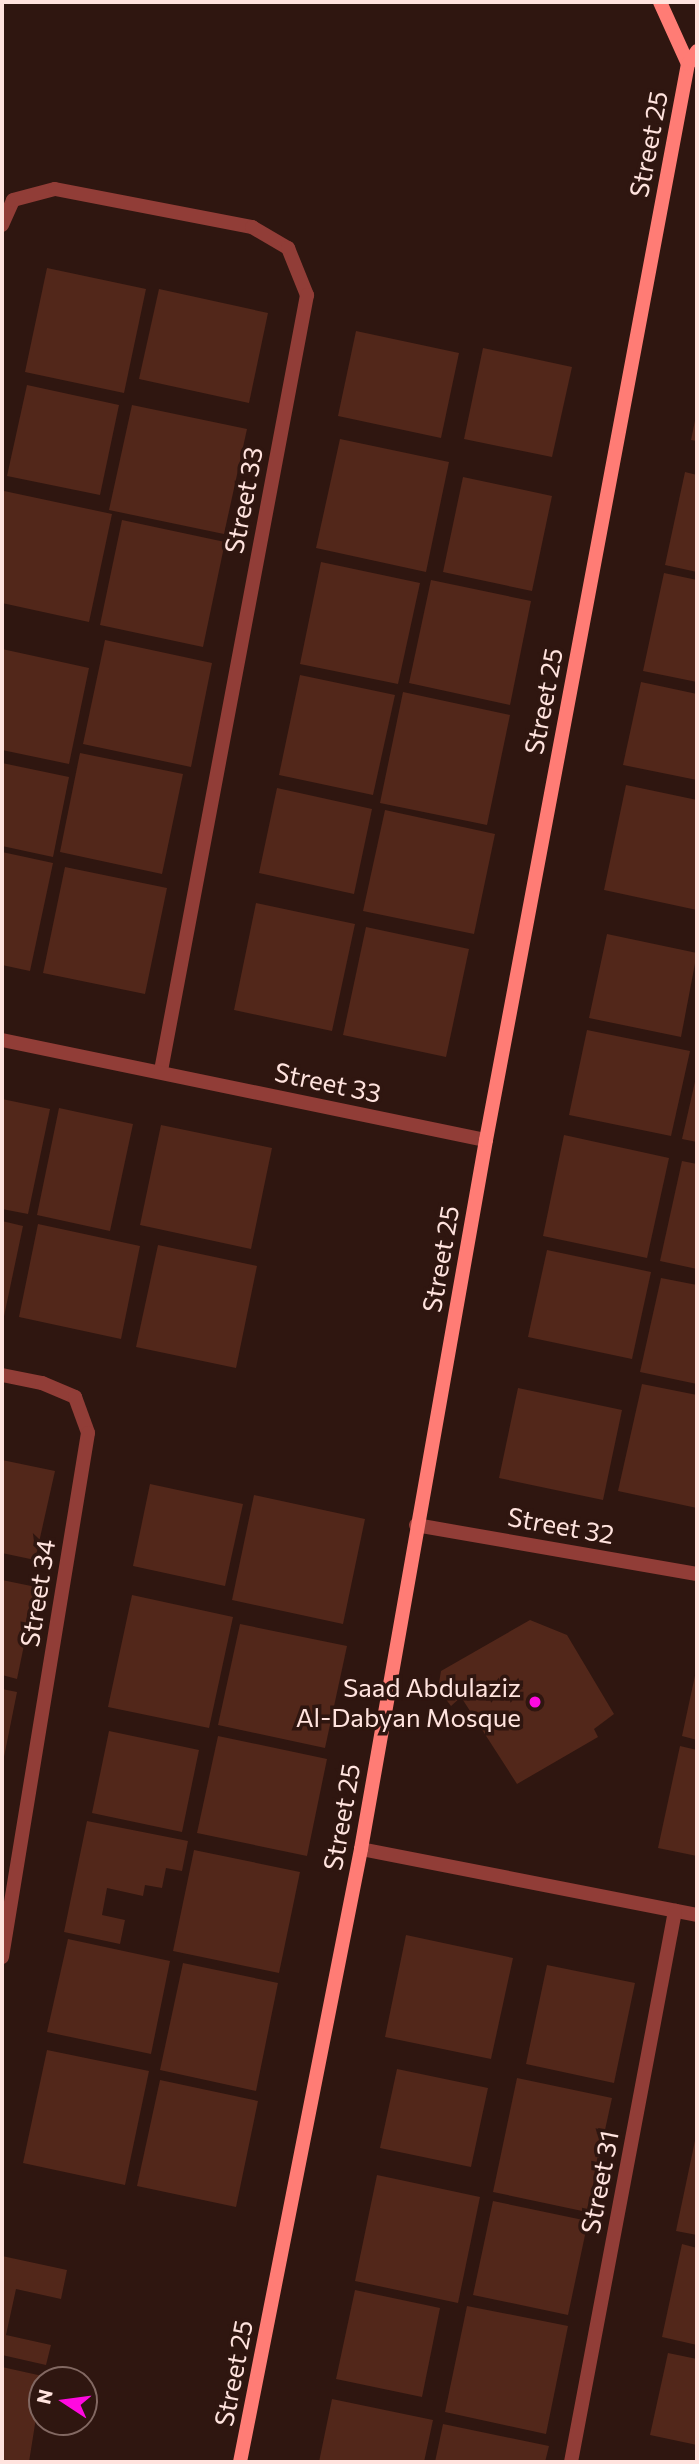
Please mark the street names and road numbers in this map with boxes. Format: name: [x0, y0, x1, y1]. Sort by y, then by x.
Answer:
street label: Street 25: [622, 88, 674, 200]
street label: Street 33: [217, 444, 269, 556]
street label: Street 25: [517, 645, 569, 757]
street label: Street 33: [272, 1056, 384, 1108]
street label: Street 25: [415, 1203, 465, 1315]
street label: Street 32: [505, 1500, 617, 1550]
street label: Street 34: [13, 1537, 61, 1649]
street label: Street 25: [316, 1761, 366, 1873]
street label: Street 31: [574, 2128, 624, 2236]
street label: Street 25: [207, 2317, 259, 2429]

